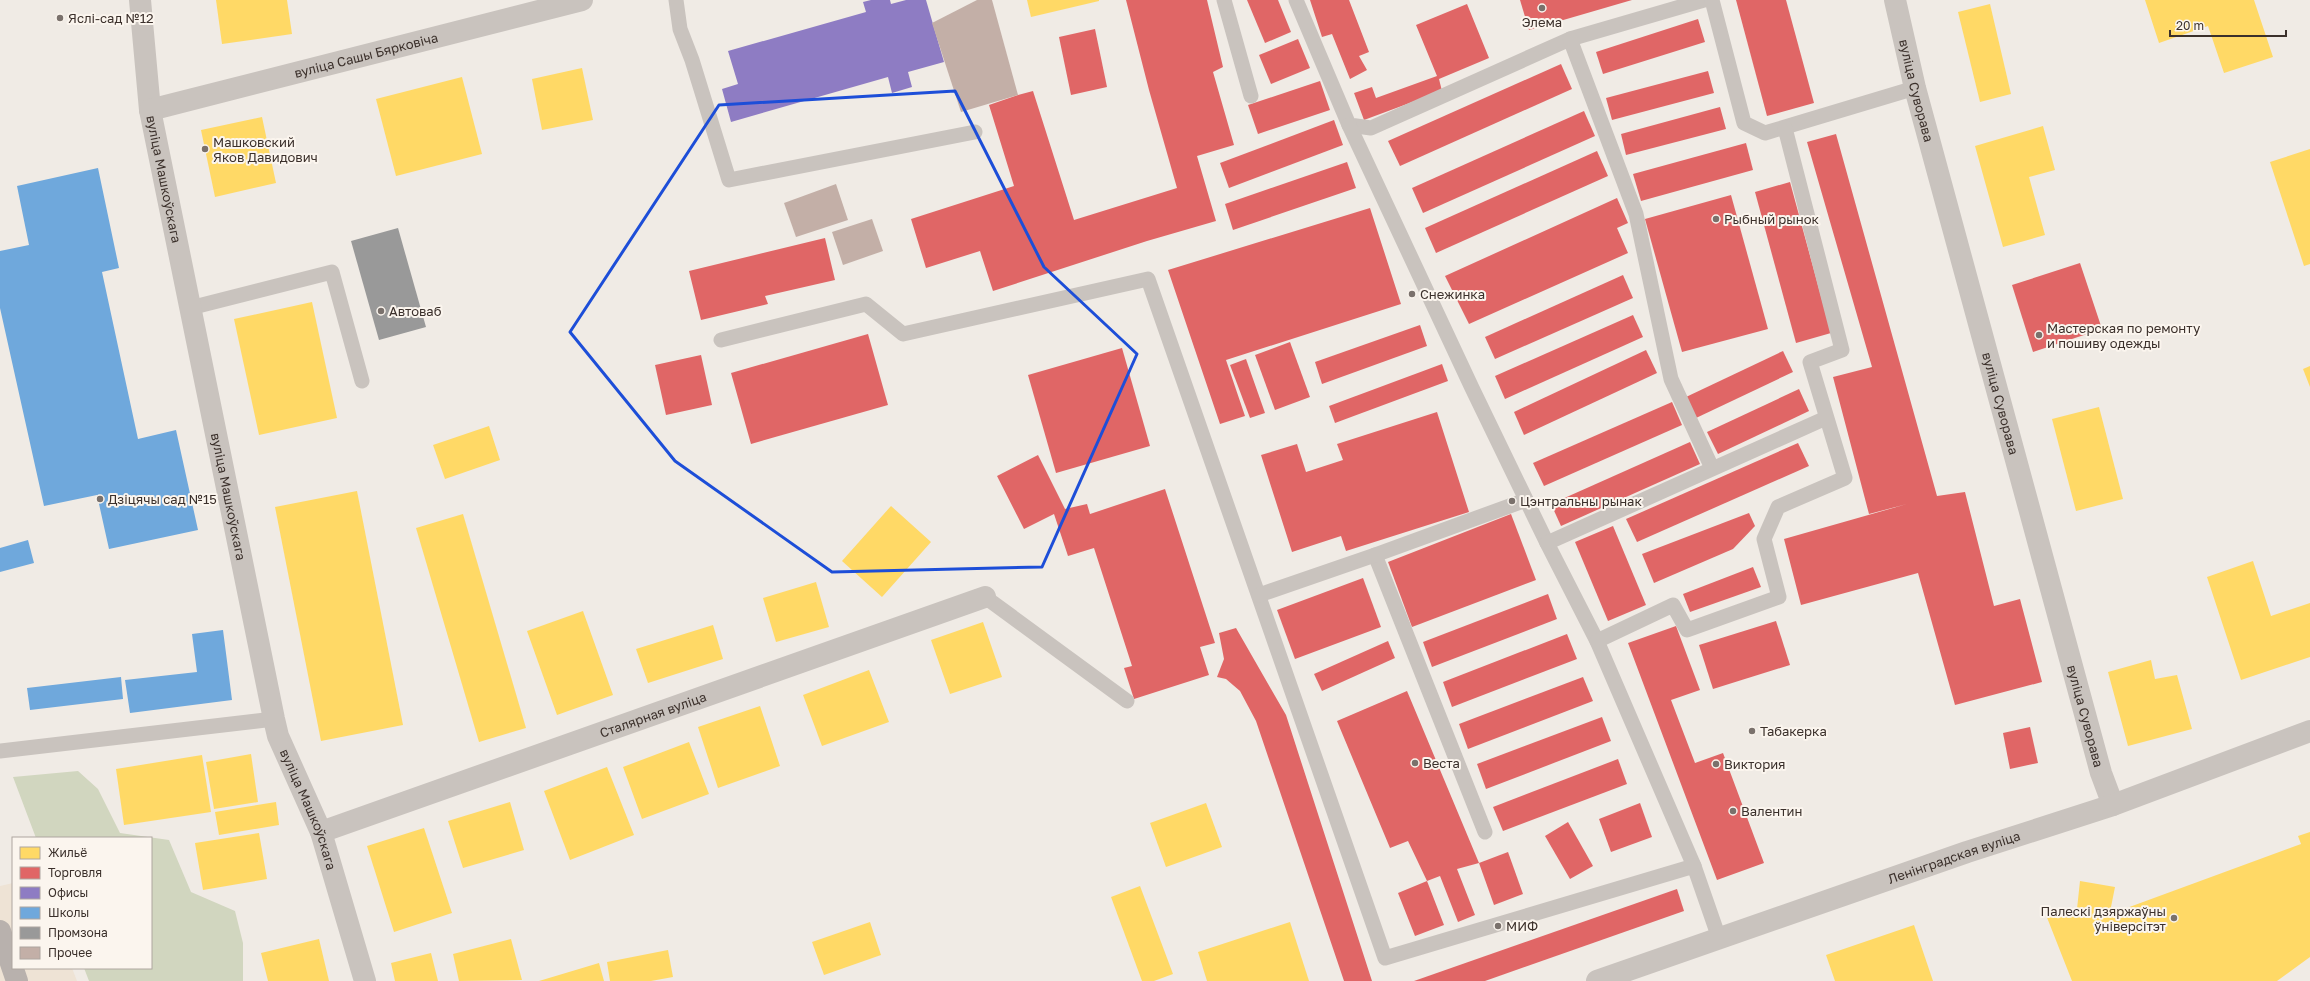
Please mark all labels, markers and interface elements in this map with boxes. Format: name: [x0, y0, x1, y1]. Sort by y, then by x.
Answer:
marker: Элема: [1537, 3, 1547, 13]
place label: Яслі-сад №12: [68, 10, 154, 26]
scale bar: [2170, 12, 2286, 38]
marker: Яслі-сад №12: [55, 13, 65, 23]
place label: Элема: [1522, 14, 1562, 30]
text: 20 m: [2176, 18, 2204, 33]
street label: вуліца Сашы Бярковіча: [292, 29, 440, 81]
street label: вуліца Суворава: [1896, 38, 1937, 144]
street label: вуліца Машкоўскага: [143, 114, 185, 244]
place label: Машковский Яков Давидович: [213, 134, 318, 165]
marker: Машковский Яков Давидович: [200, 144, 210, 154]
place label: Рыбный рынок: [1724, 211, 1820, 227]
marker: Рыбный рынок: [1711, 214, 1721, 224]
place label: Снежинка: [1420, 286, 1485, 302]
marker: Снежинка: [1407, 289, 1417, 299]
place label: Автоваб: [389, 303, 442, 319]
marker: Автоваб: [376, 306, 386, 316]
place label: Мастерская по ремонту и пошиву одежды: [2047, 320, 2201, 351]
marker: Мастерская по ремонту и пошиву одежды: [2034, 330, 2044, 340]
street label: вуліца Суворава: [1979, 350, 2022, 456]
street label: вуліца Машкоўскага: [208, 431, 250, 562]
place label: Дзіцячы сад №15: [108, 491, 217, 507]
place label: Цэнтральны рынак: [1520, 493, 1642, 509]
marker: Дзіцячы сад №15: [95, 494, 105, 504]
marker: Цэнтральны рынак: [1507, 496, 1517, 506]
street label: вуліца Суворава: [2064, 663, 2107, 769]
street label: Сталярная вуліца: [597, 688, 708, 741]
place label: Табакерка: [1760, 723, 1827, 739]
marker: Табакерка: [1747, 726, 1757, 736]
street label: вуліца Машкоўскага: [277, 746, 340, 872]
place label: Веста: [1423, 755, 1460, 771]
place label: Виктория: [1724, 756, 1786, 772]
marker: Веста: [1410, 758, 1420, 768]
marker: Виктория: [1711, 759, 1721, 769]
place label: Валентин: [1741, 803, 1802, 819]
marker: Валентин: [1728, 806, 1738, 816]
street label: Ленінградская вуліца: [1886, 827, 2022, 887]
legend: [12, 837, 152, 969]
text: Жильё: [48, 845, 87, 860]
text: Торговля: [48, 865, 102, 880]
text: Офисы: [48, 885, 88, 900]
place label: Палескі дзяржаўны ўніверсітэт: [2041, 903, 2167, 934]
text: Школы: [48, 905, 89, 920]
marker: Палескі дзяржаўны ўніверсітэт: [2169, 913, 2179, 923]
place label: МИФ: [1506, 918, 1538, 934]
marker: МИФ: [1493, 921, 1503, 931]
text: Промзона: [48, 925, 108, 940]
text: Прочее: [48, 945, 92, 960]

